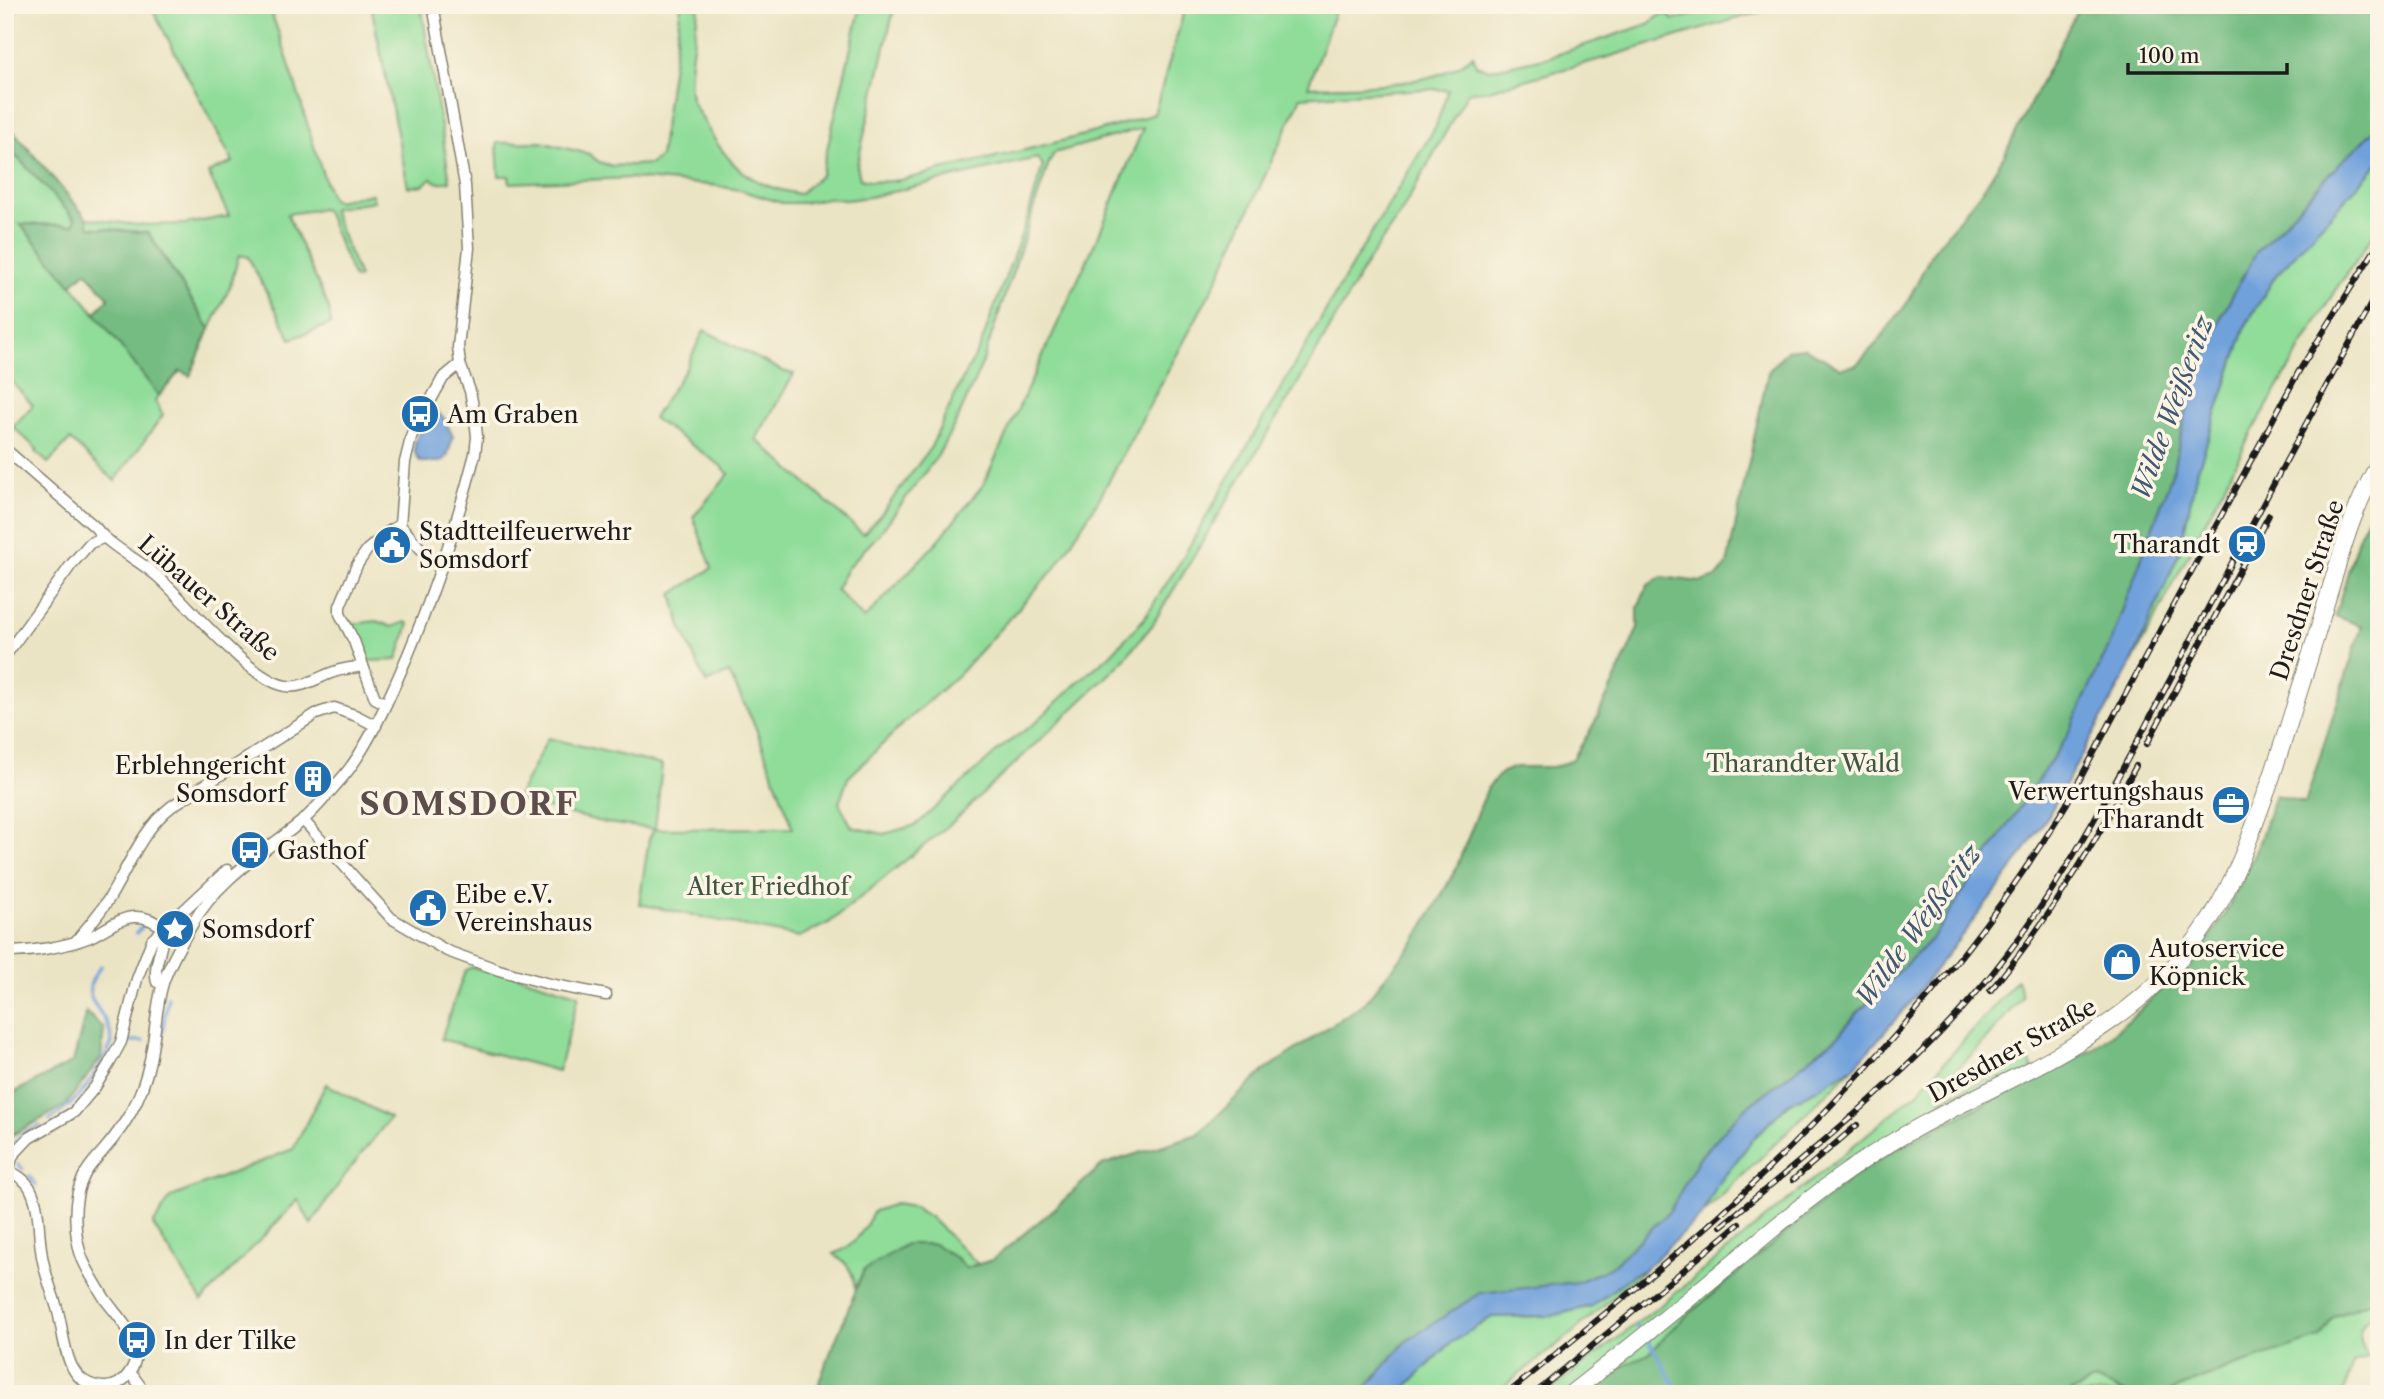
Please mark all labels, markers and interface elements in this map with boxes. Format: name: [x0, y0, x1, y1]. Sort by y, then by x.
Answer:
scale bar: [2128, 32, 2288, 76]
text: 100 m: [2139, 43, 2200, 68]
water label: Wilde Weißeritz: [2124, 310, 2221, 504]
bus stop icon: Am Graben: [399, 393, 441, 435]
place label: Am Graben: [446, 400, 578, 429]
street label: Dresdner Straße: [2264, 496, 2350, 684]
place label: Stadtteilfeuerwehr Somsdorf: [419, 517, 632, 574]
station icon: Tharandt: [2226, 523, 2268, 565]
public building icon: Stadtteilfeuerwehr Somsdorf: [371, 524, 413, 566]
street label: Lübauer Straße: [133, 529, 285, 667]
place label: Tharandt: [2114, 530, 2221, 559]
park label: Tharandter Wald: [1706, 749, 1900, 778]
place label: Erblehngericht Somsdorf: [115, 751, 288, 808]
building icon: Erblehngericht Somsdorf: [292, 758, 334, 800]
place label: Verwertungshaus Tharandt: [2007, 777, 2205, 834]
district label: SOMSDORF: [359, 784, 579, 823]
office icon: Verwertungshaus Tharandt: [2210, 784, 2252, 826]
bus stop icon: Gasthof: [229, 829, 271, 871]
place label: Gasthof: [277, 836, 368, 865]
water label: Wilde Weißeritz: [1848, 837, 1989, 1013]
park label: Alter Friedhof: [686, 872, 851, 901]
place label: Eibe e.V. Vereinshaus: [454, 880, 593, 937]
public building icon: Eibe e.V. Vereinshaus: [407, 887, 449, 929]
place icon: Somsdorf: [154, 908, 196, 950]
place label: Somsdorf: [202, 915, 314, 944]
place label: Autoservice Köpnick: [2148, 934, 2285, 991]
shop icon: Autoservice Köpnick: [2101, 941, 2143, 983]
street label: Dresdner Straße: [1923, 992, 2101, 1108]
bus stop icon: In der Tilke: [116, 1319, 158, 1361]
place label: In der Tilke: [164, 1326, 296, 1355]

